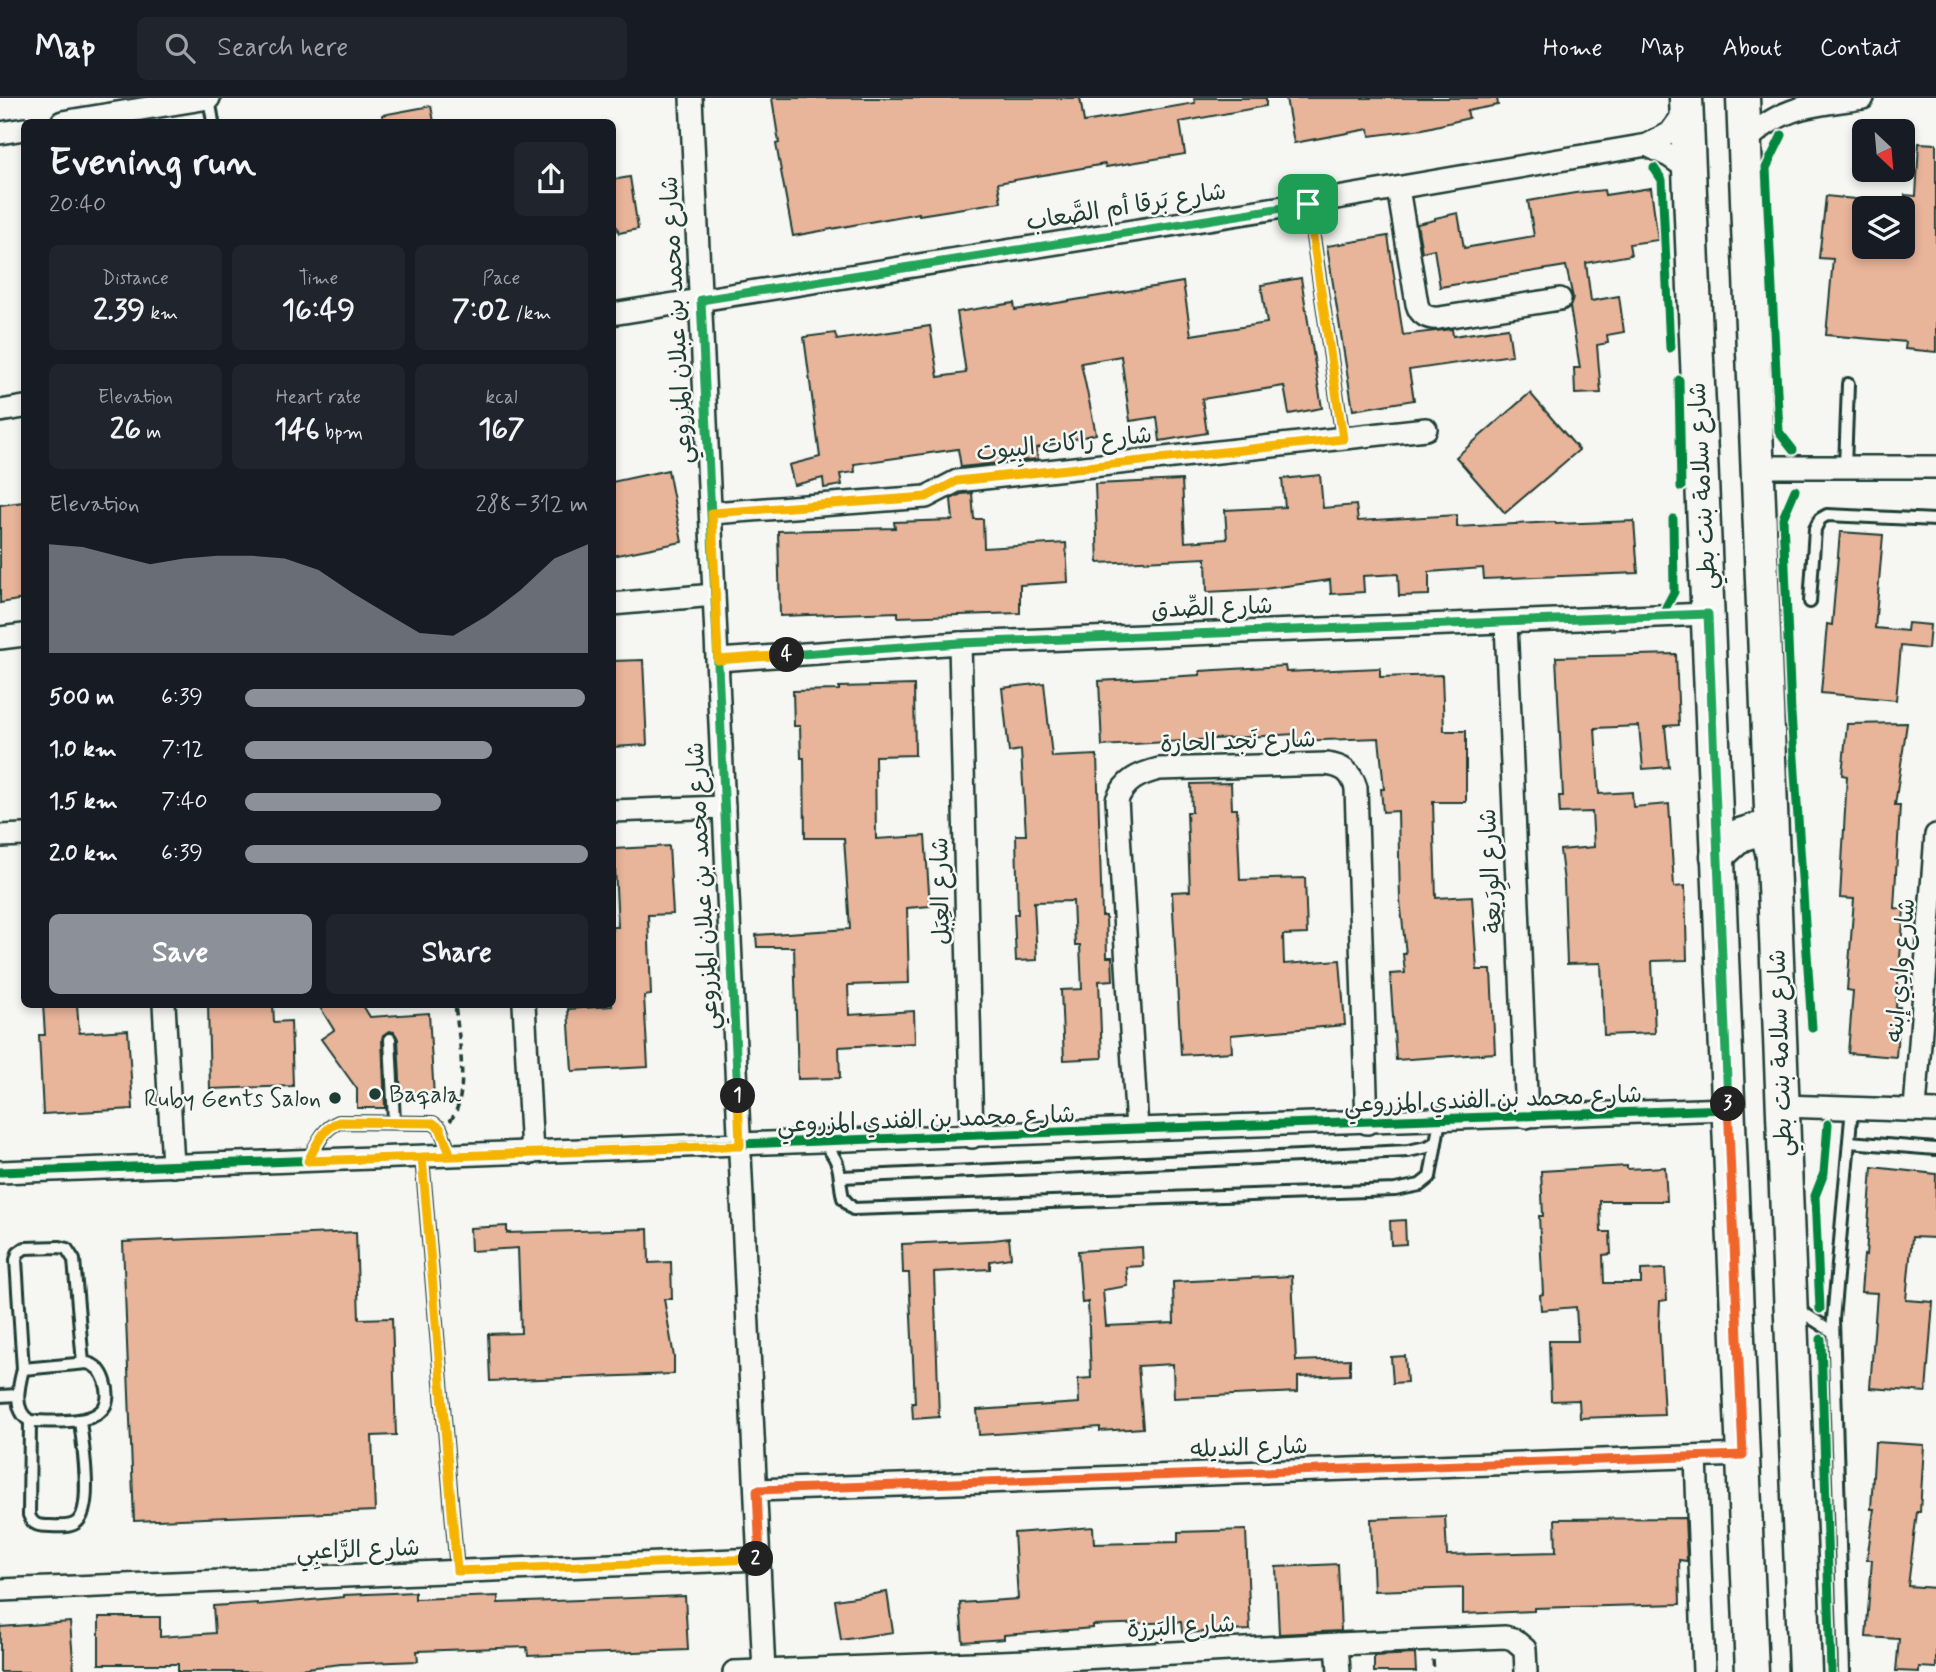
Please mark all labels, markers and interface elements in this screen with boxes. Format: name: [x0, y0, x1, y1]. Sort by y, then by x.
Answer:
search box: [137, 17, 627, 80]
text: Map: [35, 26, 95, 70]
icon: search: [161, 29, 199, 67]
text: Search here: [217, 31, 348, 65]
text: Home: [1543, 33, 1603, 64]
text: Map: [1641, 33, 1685, 64]
text: About: [1723, 33, 1782, 64]
text: Contact: [1820, 33, 1901, 64]
north arrow: [1852, 119, 1914, 182]
map controls: [1852, 119, 1915, 259]
text: Evening run: [49, 139, 256, 188]
button: share: [514, 142, 588, 216]
pin: [1278, 174, 1338, 234]
street label: شارع محمد بن عبلان المزروعي: [654, 175, 705, 465]
street label: شارع بَرقا أم الصَّعاب: [1024, 175, 1229, 240]
icon: arrive: [1289, 185, 1327, 223]
text: 20:40: [49, 190, 106, 220]
button: layers: [1852, 196, 1915, 259]
text: Distance: [102, 266, 169, 291]
text: Time: [299, 266, 338, 291]
text: Pace: [483, 266, 520, 291]
text: 2.39: [93, 291, 145, 330]
text: 16:49: [282, 291, 355, 330]
text: 7:02: [452, 291, 510, 330]
text: km: [145, 301, 178, 326]
text: /km: [510, 301, 551, 326]
street label: شارع سلامة بنت بطي: [1683, 381, 1728, 590]
text: Elevation: [98, 385, 173, 410]
text: Heart rate: [276, 385, 361, 410]
text: kcal: [486, 385, 517, 410]
text: 26: [110, 410, 141, 449]
text: 146: [274, 410, 320, 449]
text: 167: [478, 410, 525, 449]
text: m: [141, 420, 161, 445]
text: bpm: [320, 420, 363, 445]
street label: شارع راكات البِيوت: [975, 420, 1154, 471]
text: Elevation: [49, 490, 140, 520]
text: 288–312 m: [475, 490, 588, 520]
street label: شارع الصِّدق: [1151, 590, 1273, 626]
pin: 4: [770, 638, 804, 672]
text: 4: [781, 642, 792, 667]
text: 500 m: [49, 683, 114, 713]
text: 6:39: [161, 683, 203, 713]
street label: شارع نَجد الحارة: [1160, 724, 1316, 761]
text: 1.0 km: [49, 735, 117, 765]
text: 7:12: [161, 735, 204, 765]
street label: شارع محمد بن عبلان المزروعي: [680, 741, 731, 1031]
text: 1.5 km: [49, 787, 118, 817]
text: 7:40: [161, 787, 208, 817]
street label: شارع الوِرَيعة: [1473, 808, 1513, 934]
street label: شارع العِبَل: [925, 837, 958, 945]
text: 2.0 km: [49, 839, 118, 869]
text: 6:39: [161, 839, 203, 869]
street label: شارع وادِي إبنه: [1880, 897, 1923, 1043]
button: Save: [49, 914, 312, 994]
button: Share: [326, 914, 588, 994]
street label: شارع سلامة بنت بطي: [1762, 949, 1805, 1157]
pin: 1: [720, 1079, 756, 1114]
place label: Baqala: [389, 1080, 462, 1111]
street label: شارع محمد بن الفندي المزروعي: [1343, 1080, 1643, 1125]
text: 1: [733, 1083, 742, 1108]
place label: Ruby Gents Salon: [144, 1084, 321, 1115]
marker: Baqala: [367, 1086, 383, 1102]
pin: 3: [1710, 1086, 1746, 1122]
marker: Ruby Gents Salon: [327, 1090, 343, 1106]
text: 3: [1723, 1091, 1732, 1116]
street label: شارع محمد بن الفندي المزروعي: [776, 1100, 1076, 1145]
street label: شارع النديله: [1190, 1431, 1308, 1466]
street label: شارع الرَّاعبِي: [296, 1533, 421, 1572]
pin: 2: [738, 1542, 774, 1576]
text: 2: [751, 1546, 760, 1571]
street label: شارع البَرزة: [1126, 1609, 1236, 1646]

